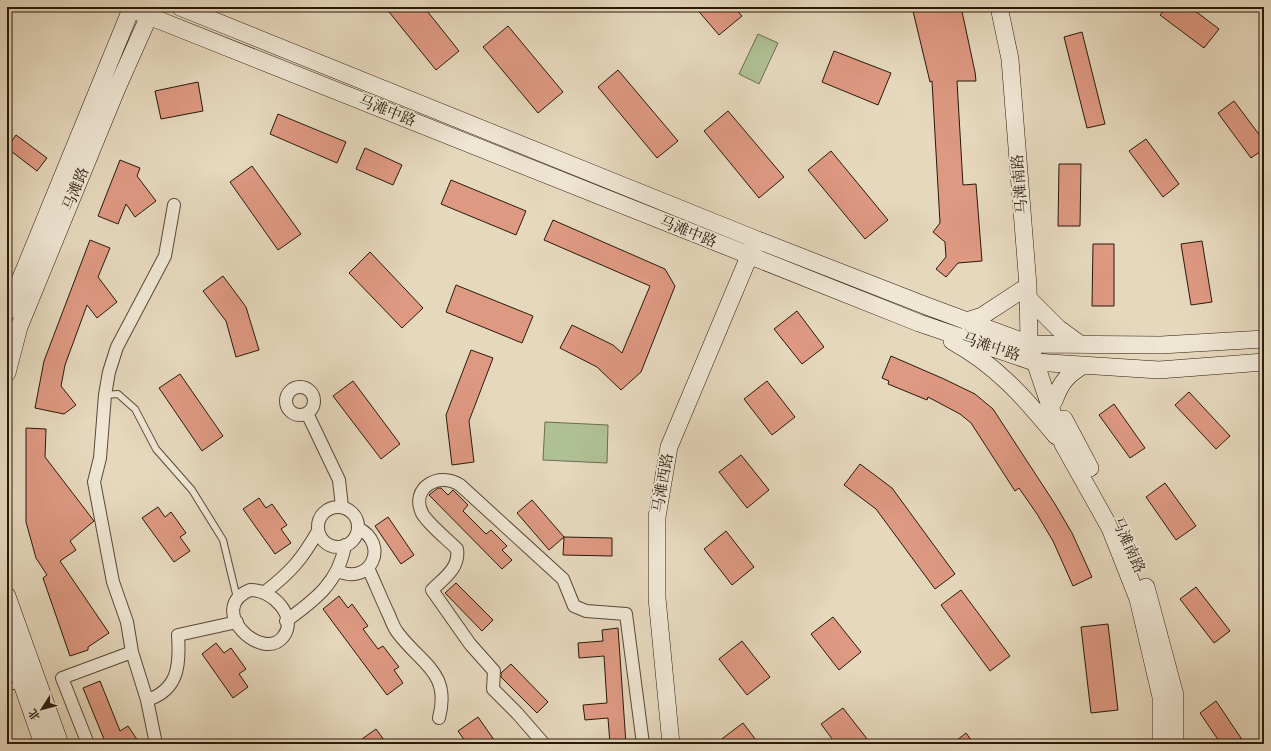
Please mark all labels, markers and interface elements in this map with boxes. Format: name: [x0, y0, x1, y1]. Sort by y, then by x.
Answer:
street label: 马滩中路: [356, 91, 418, 131]
street label: 马滩南路: [1008, 153, 1032, 215]
street label: 马滩路: [59, 165, 93, 213]
street label: 马滩中路: [657, 212, 719, 252]
street label: 马滩中路: [960, 329, 1022, 365]
street label: 马滩西路: [648, 452, 678, 514]
street label: 马滩南路: [1107, 514, 1149, 576]
north arrow: [22, 689, 62, 729]
text: 北: [26, 706, 44, 723]

